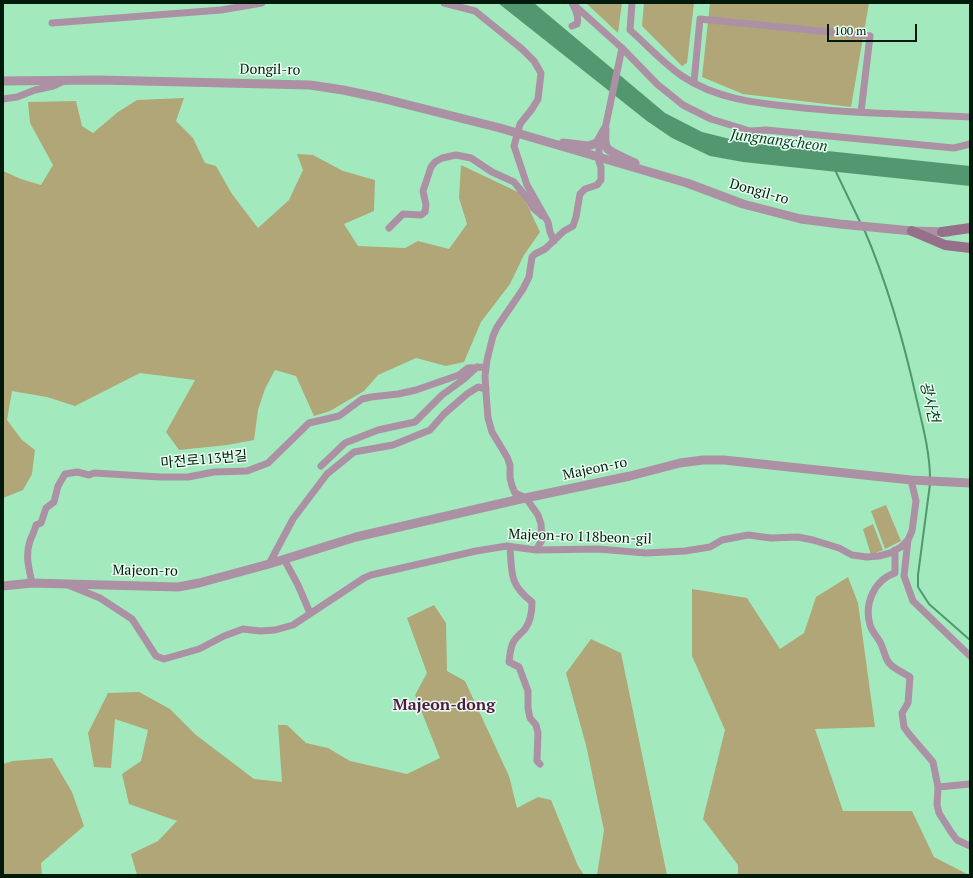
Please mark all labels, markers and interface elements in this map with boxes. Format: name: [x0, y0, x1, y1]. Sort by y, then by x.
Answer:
scale bar: [829, 16, 919, 42]
text: 100 m: [834, 23, 866, 38]
street label: Dongil-ro: [239, 61, 301, 79]
water label: Jungnangcheon: [729, 126, 829, 156]
street label: Dongil-ro: [727, 176, 791, 208]
water label: 광사천: [916, 380, 942, 424]
street label: 마전로113번길: [160, 448, 248, 472]
street label: Majeon-ro: [561, 454, 629, 484]
street label: Majeon-ro 118beon-gil: [508, 526, 652, 548]
street label: Majeon-ro: [112, 562, 178, 580]
district label: Majeon-dong: [393, 695, 495, 715]

